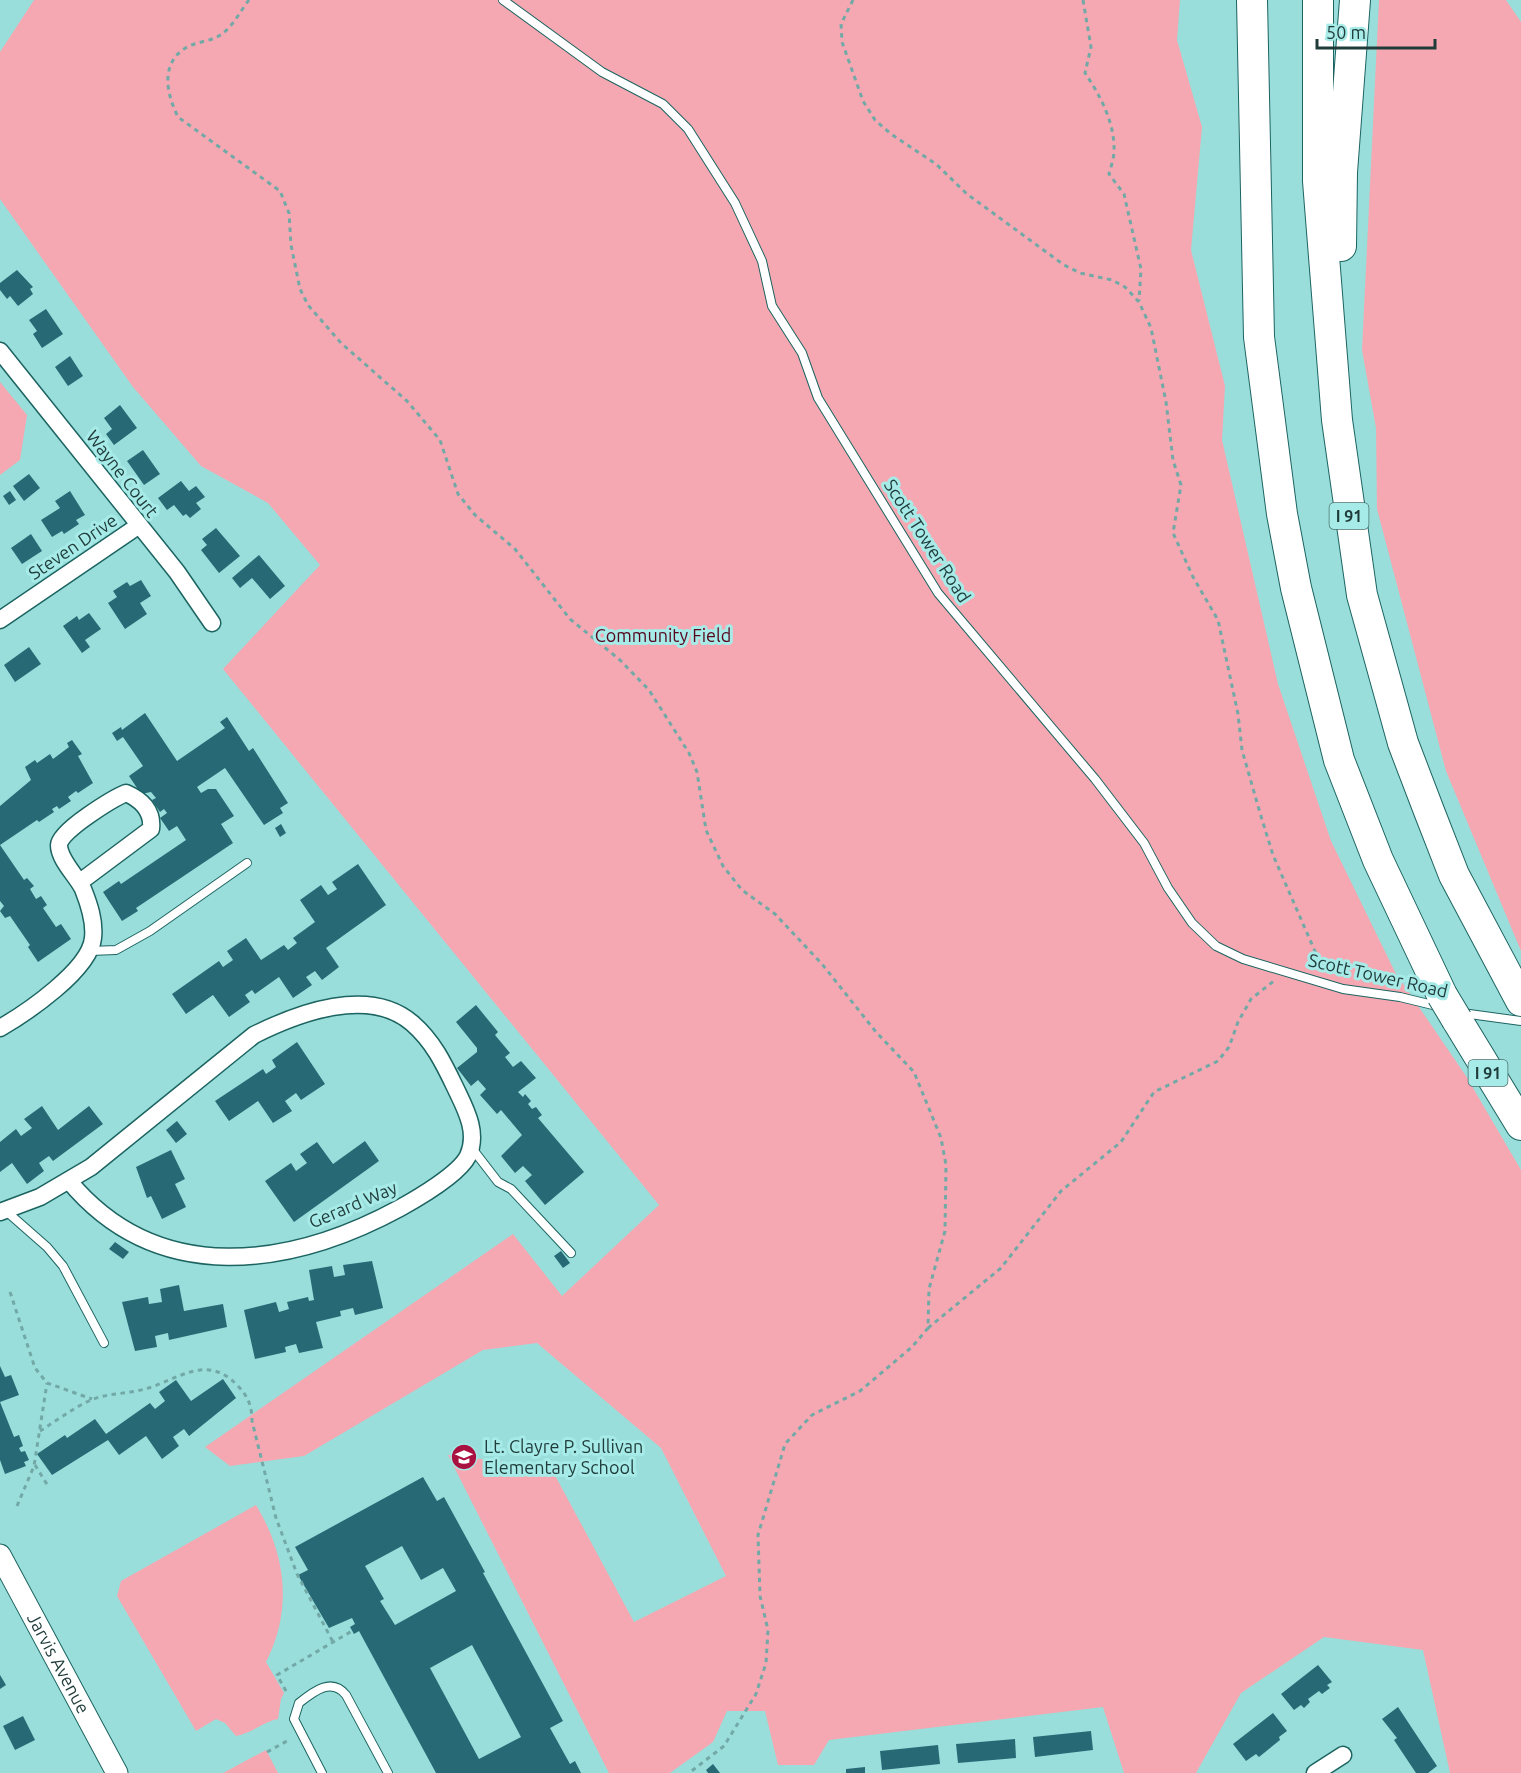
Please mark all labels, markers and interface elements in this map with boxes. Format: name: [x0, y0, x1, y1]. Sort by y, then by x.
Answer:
scale bar: [1317, 12, 1436, 50]
text: 50 m: [1326, 22, 1366, 42]
street label: Wayne Court: [83, 426, 163, 521]
street label: Scott Tower Road: [881, 475, 975, 606]
road number: I 91: [1330, 503, 1368, 529]
street label: Steven Drive: [25, 509, 120, 583]
park label: Community Field: [595, 625, 731, 645]
street label: Scott Tower Road: [1307, 949, 1450, 1001]
road number: I 91: [1468, 1060, 1508, 1086]
street label: Gerard Way: [306, 1176, 400, 1232]
place label: Lt. Clayre P. Sullivan Elementary School: [484, 1436, 643, 1477]
school or university icon: Lt. Clayre P. Sullivan Elementary School: [449, 1442, 479, 1472]
street label: Jarvis Avenue: [24, 1609, 94, 1717]

